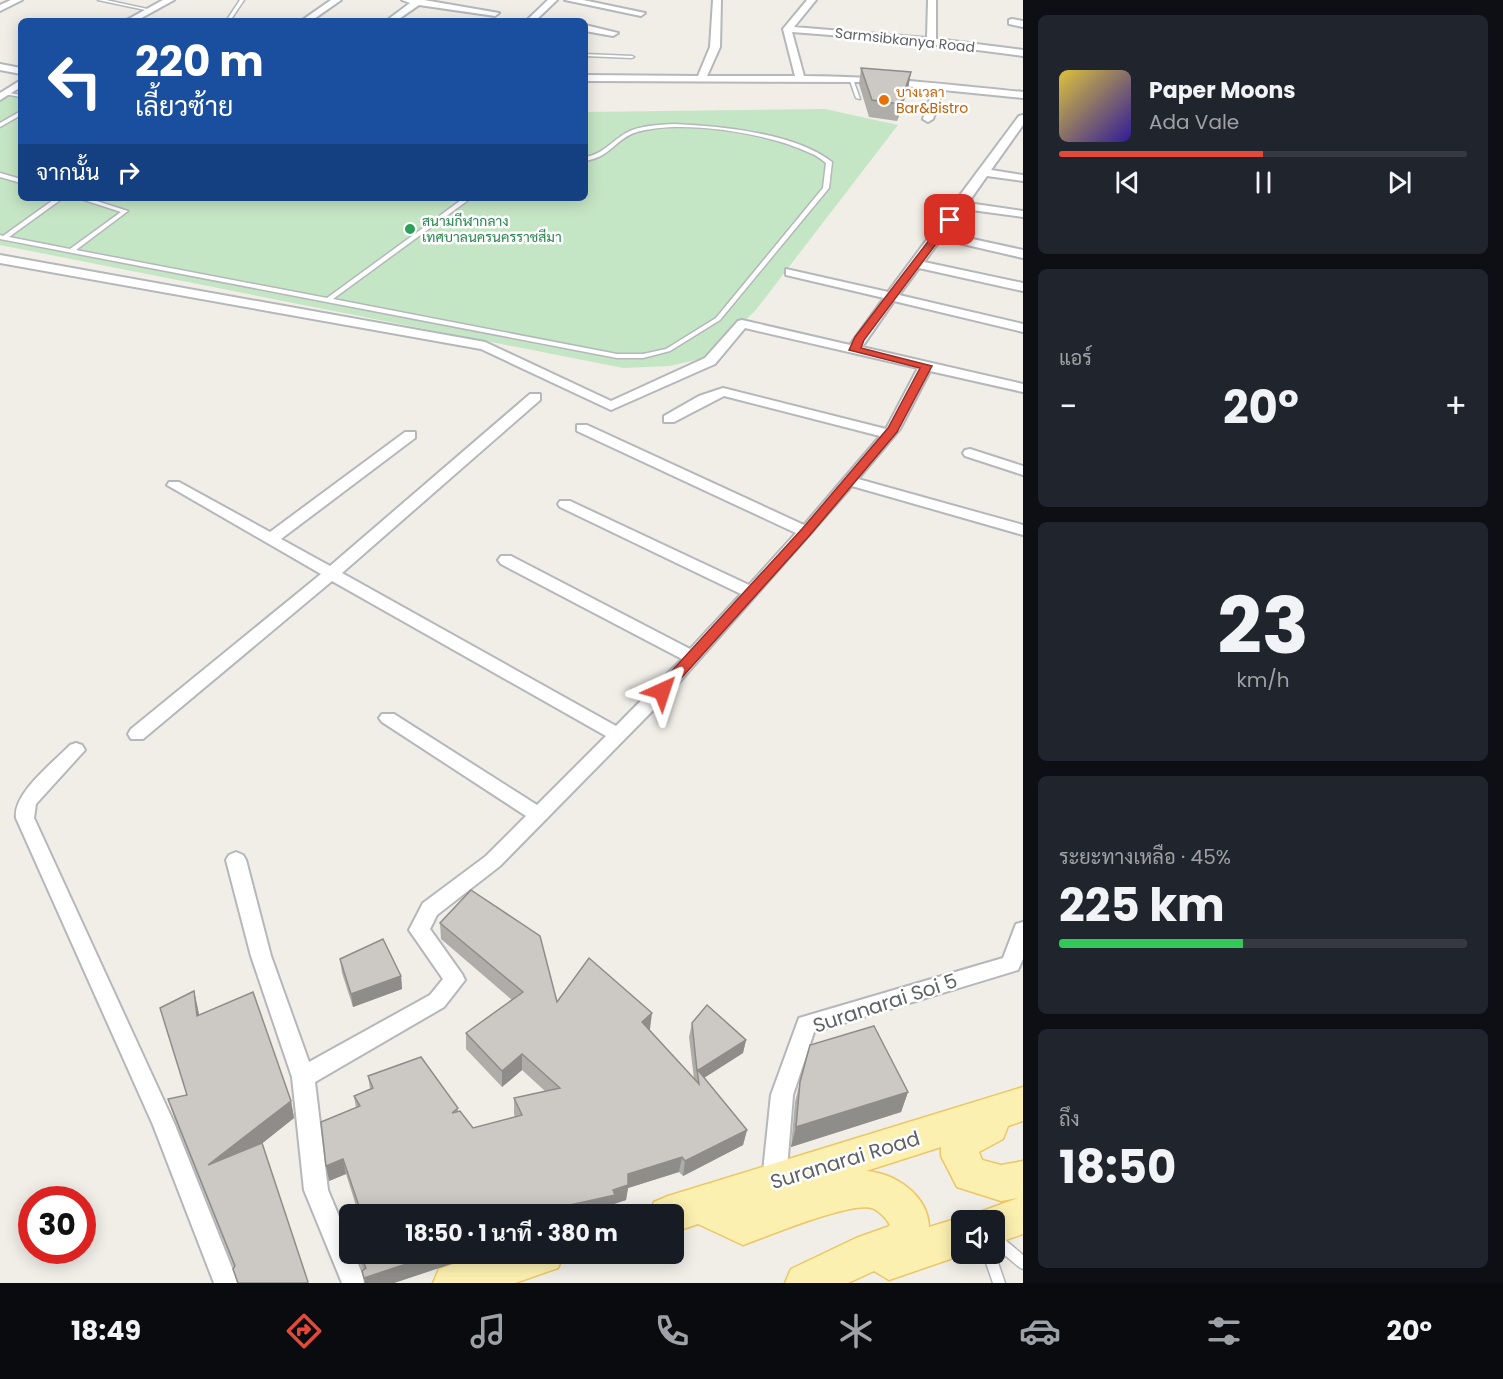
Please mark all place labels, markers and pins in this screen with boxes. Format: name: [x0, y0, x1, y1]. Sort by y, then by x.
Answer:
place label: บางเวลา Bar&Bistro: [896, 82, 968, 118]
marker: บางเวลา Bar&Bistro: [877, 93, 891, 107]
pin: [924, 194, 975, 245]
place label: สนามกีฬากลาง เทศบาลนครนครราชสีมา: [422, 211, 562, 247]
marker: สนามกีฬากลาง เทศบาลนครนครราชสีมา: [403, 222, 417, 236]

